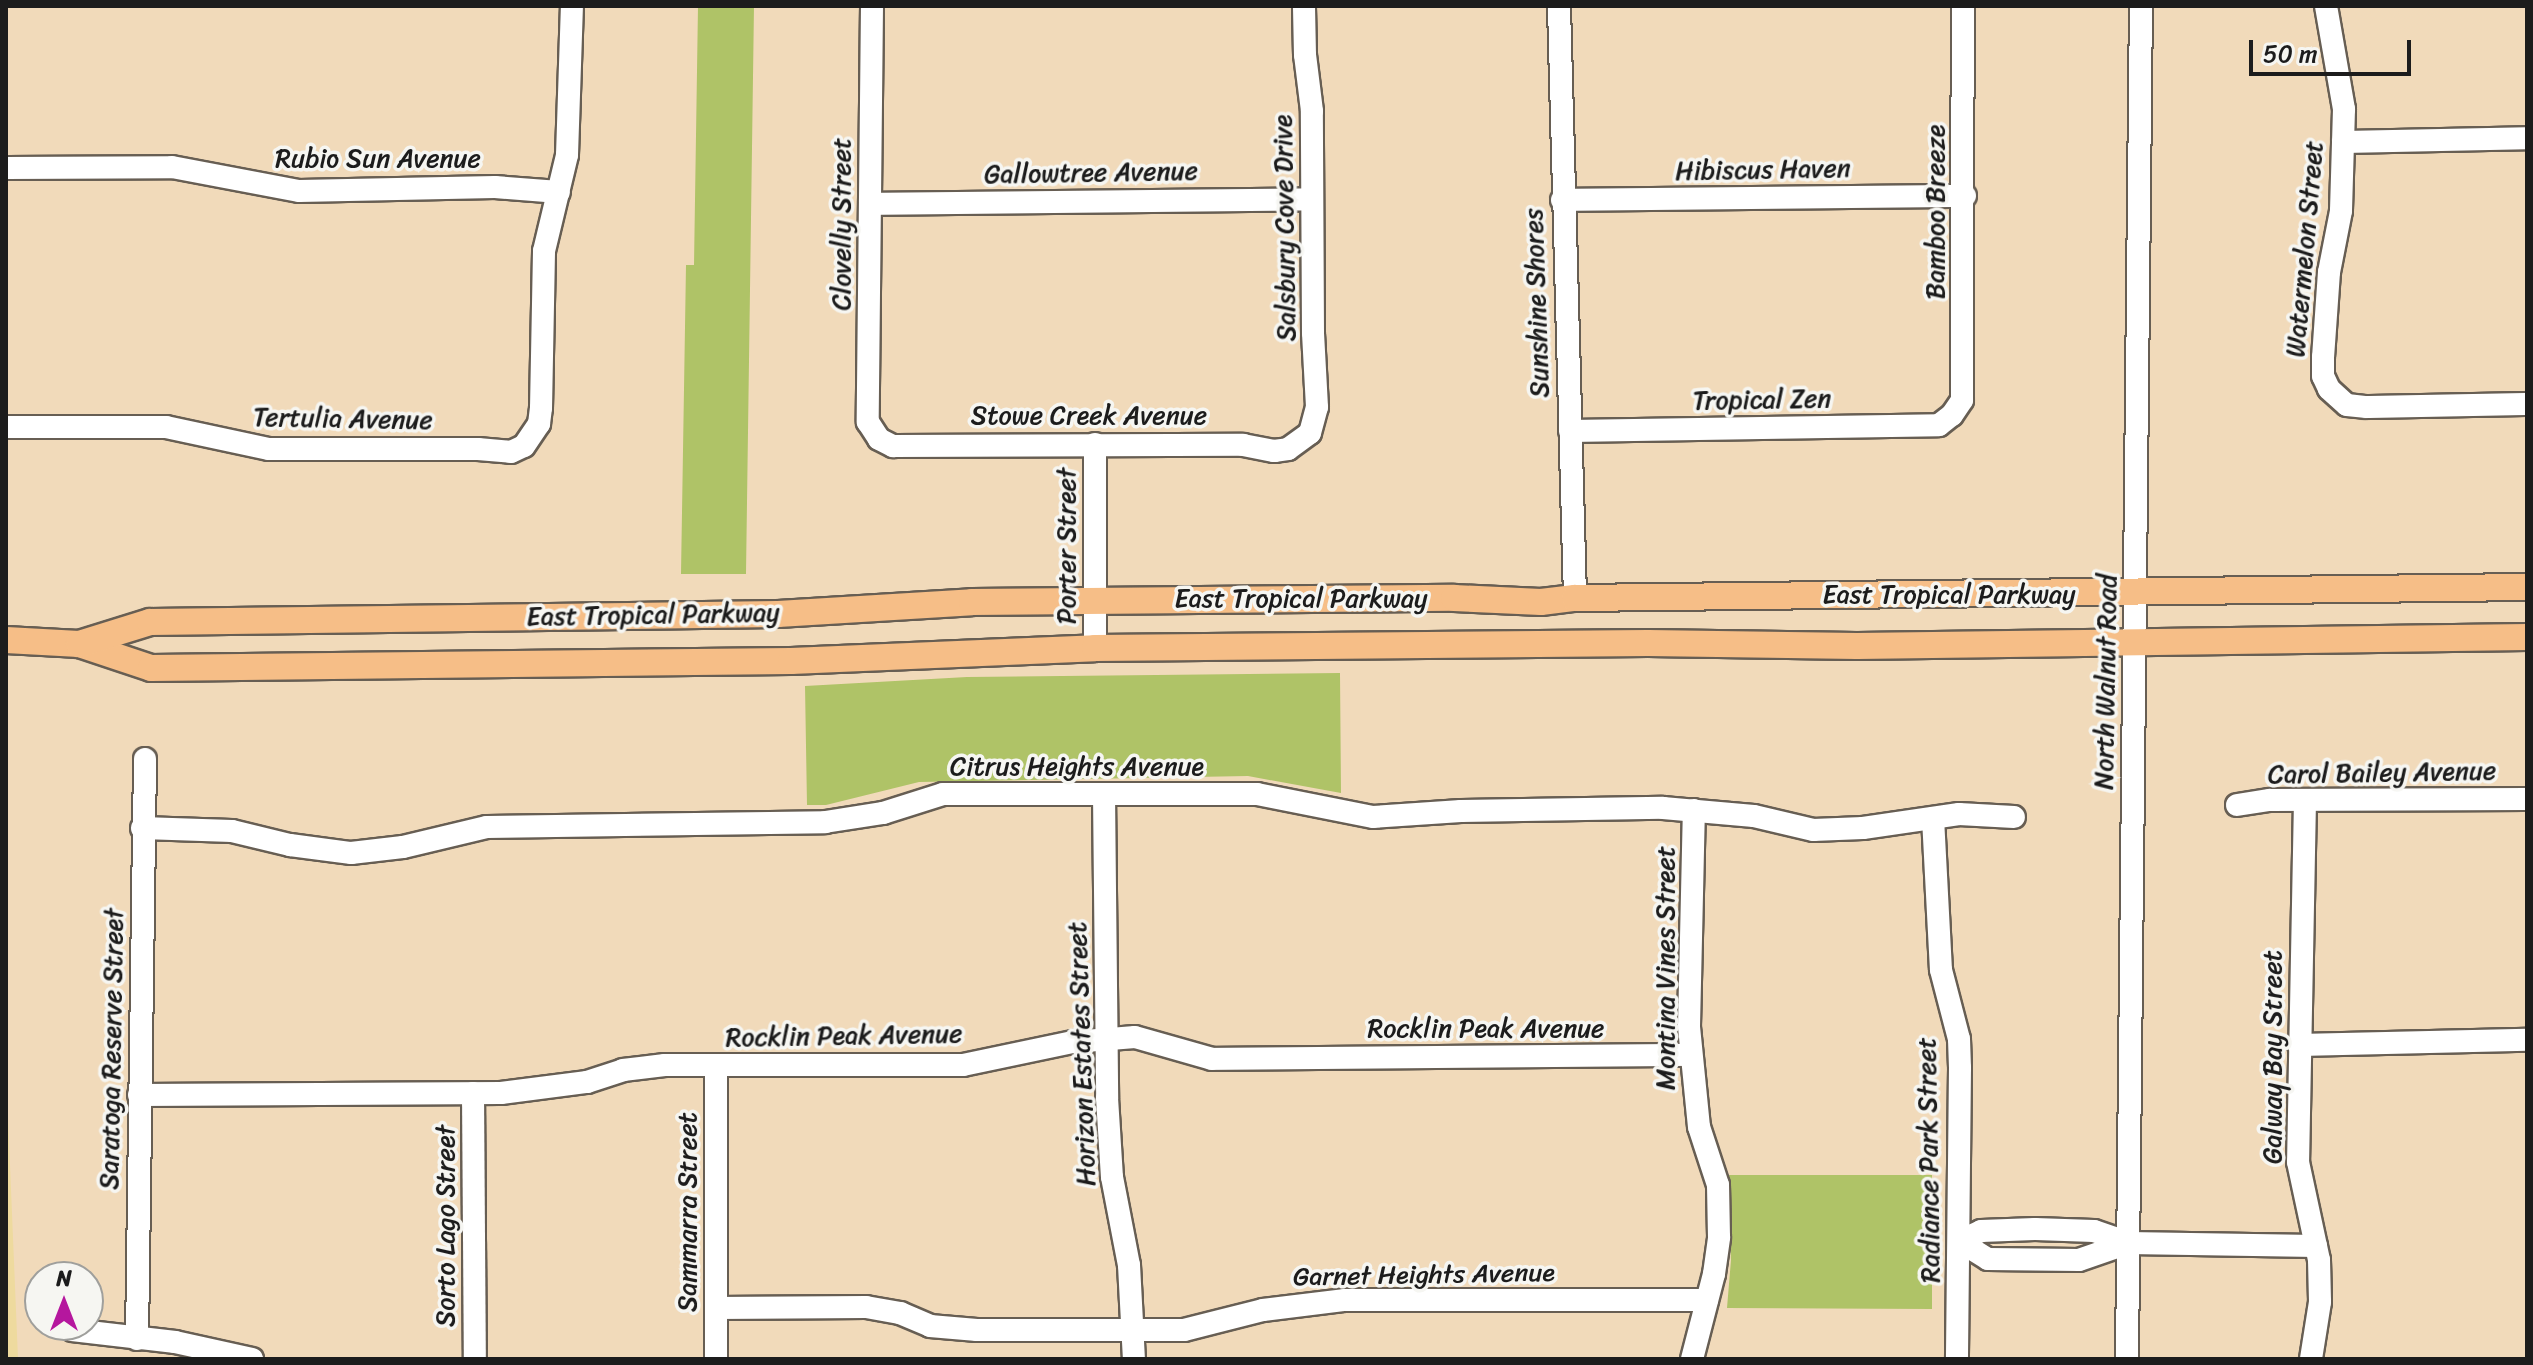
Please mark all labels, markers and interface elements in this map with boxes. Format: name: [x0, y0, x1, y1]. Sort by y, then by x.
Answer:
scale bar: [2253, 24, 2415, 74]
text: 50 m: [2263, 33, 2318, 75]
street label: Salsbury Cove Drive: [1267, 114, 1303, 342]
street label: Bamboo Breeze: [1920, 125, 1952, 299]
street label: Clovelly Street: [826, 138, 858, 310]
street label: Watermelon Street: [2280, 139, 2330, 359]
street label: Rubio Sun Avenue: [276, 143, 480, 175]
street label: Hibiscus Haven: [1675, 153, 1851, 187]
street label: Gallowtree Avenue: [984, 156, 1198, 190]
street label: Sunshine Shores: [1518, 208, 1556, 398]
street label: Tropical Zen: [1692, 383, 1832, 417]
street label: Stowe Creek Avenue: [971, 400, 1207, 432]
street label: Tertulia Avenue: [253, 402, 433, 436]
street label: Porter Street: [1051, 467, 1083, 625]
street label: North Walnut Road: [2089, 574, 2123, 790]
street label: East Tropical Parkway: [1823, 579, 2075, 611]
street label: East Tropical Parkway: [1175, 583, 1427, 615]
street label: East Tropical Parkway: [527, 597, 779, 633]
street label: Citrus Heights Avenue: [950, 751, 1204, 783]
street label: Carol Bailey Avenue: [2268, 755, 2496, 791]
street label: Montina Vines Street: [1650, 845, 1682, 1091]
street label: Saratoga Reserve Street: [94, 908, 130, 1190]
street label: Horizon Estates Street: [1062, 921, 1102, 1187]
street label: Galway Bay Street: [2257, 950, 2289, 1164]
street label: Rocklin Peak Avenue: [1368, 1013, 1604, 1045]
street label: Rocklin Peak Avenue: [725, 1018, 963, 1054]
street label: Radiance Park Street: [1911, 1037, 1947, 1283]
street label: Sammarra Street: [672, 1112, 704, 1312]
street label: Sorto Lago Street: [430, 1123, 462, 1329]
street label: Garnet Heights Avenue: [1293, 1257, 1555, 1293]
text: N: [56, 1259, 72, 1298]
north arrow: [24, 1261, 104, 1341]

